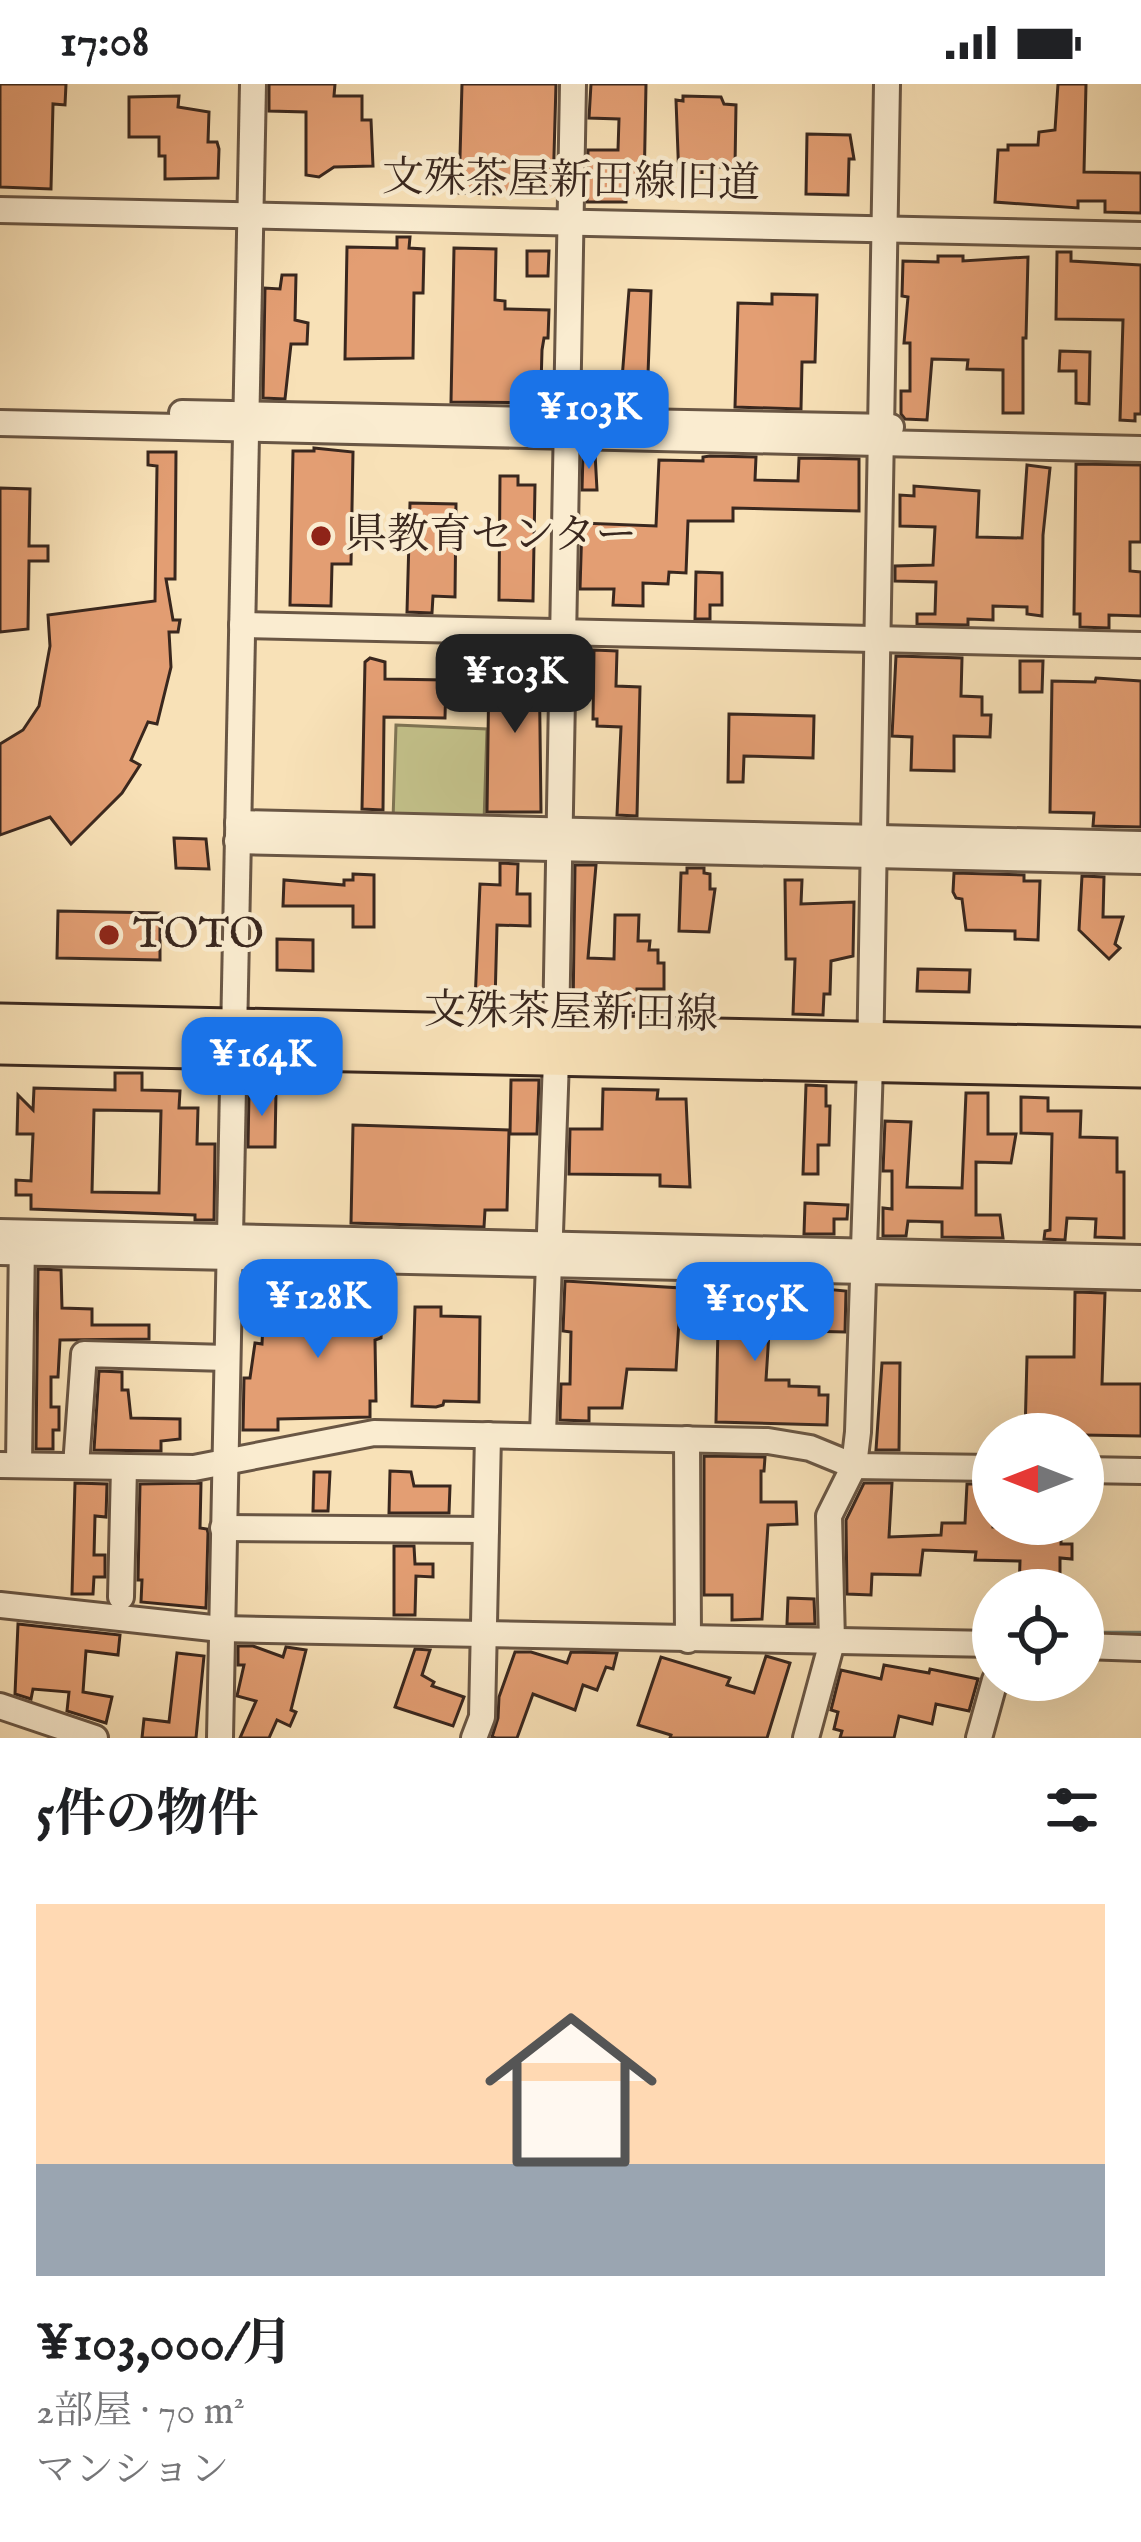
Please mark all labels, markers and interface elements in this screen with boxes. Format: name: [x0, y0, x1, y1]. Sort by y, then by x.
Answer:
text: 17:08: [60, 14, 149, 71]
street label: 文殊茶屋新田線旧道: [382, 152, 760, 212]
pin: ¥103K: [505, 370, 673, 472]
text: ¥103K: [537, 384, 641, 433]
place label: 県教育センター: [345, 510, 637, 563]
marker: 県教育センター: [308, 523, 334, 549]
pin: ¥103K: [431, 634, 599, 736]
text: ¥103K: [463, 648, 567, 697]
place label: TOTO: [133, 909, 264, 962]
marker: TOTO: [96, 922, 122, 948]
street label: 文殊茶屋新田線: [424, 985, 718, 1043]
pin: ¥164K: [178, 1017, 346, 1119]
text: ¥164K: [209, 1031, 315, 1080]
pin: ¥128K: [234, 1259, 402, 1361]
pin: ¥105K: [671, 1262, 839, 1364]
text: ¥128K: [266, 1273, 370, 1322]
text: ¥105K: [703, 1276, 807, 1325]
north arrow: [972, 1413, 1104, 1545]
map controls: [972, 1413, 1104, 1701]
button: locate: [972, 1569, 1104, 1701]
icon: filters: [1039, 1777, 1105, 1843]
text: 5件の物件: [36, 1784, 258, 1849]
icon: home: [463, 1982, 679, 2198]
text: ¥103,000/月: [36, 2313, 293, 2378]
text: 2部屋 · 70 m²: [36, 2388, 245, 2437]
text: マンション: [36, 2447, 229, 2496]

